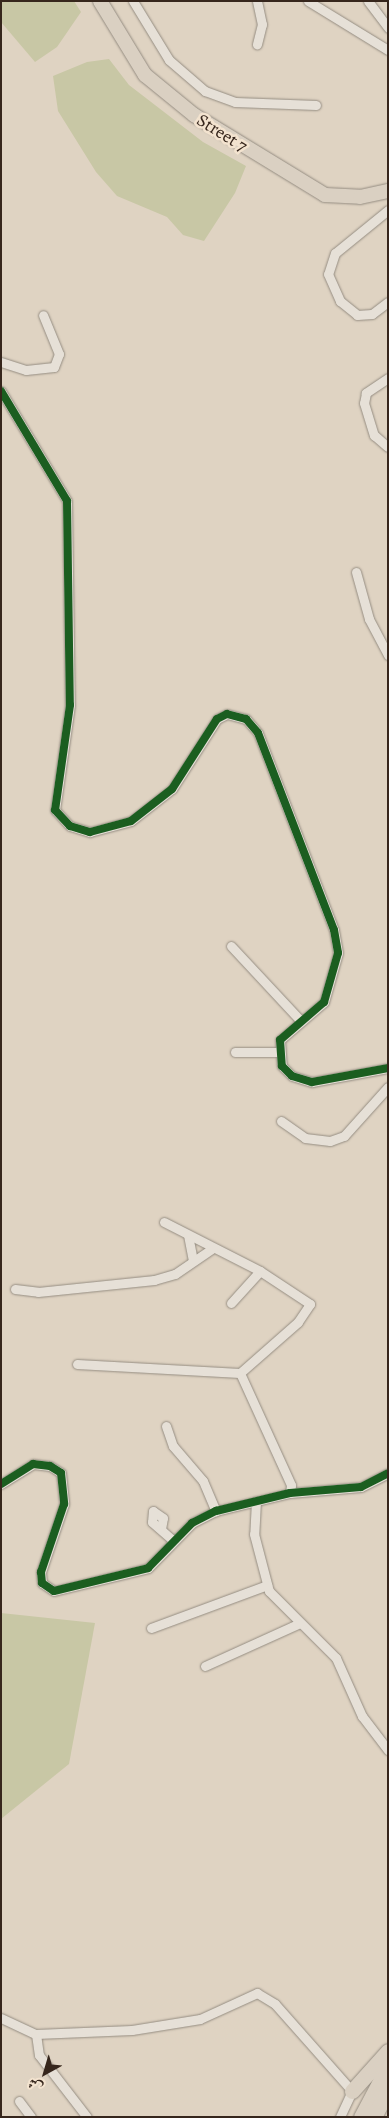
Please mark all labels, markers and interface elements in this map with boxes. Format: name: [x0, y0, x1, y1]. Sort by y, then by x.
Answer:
street label: Street 7: [193, 109, 251, 157]
north arrow: [20, 2048, 70, 2098]
text: ش: [24, 2073, 47, 2097]

